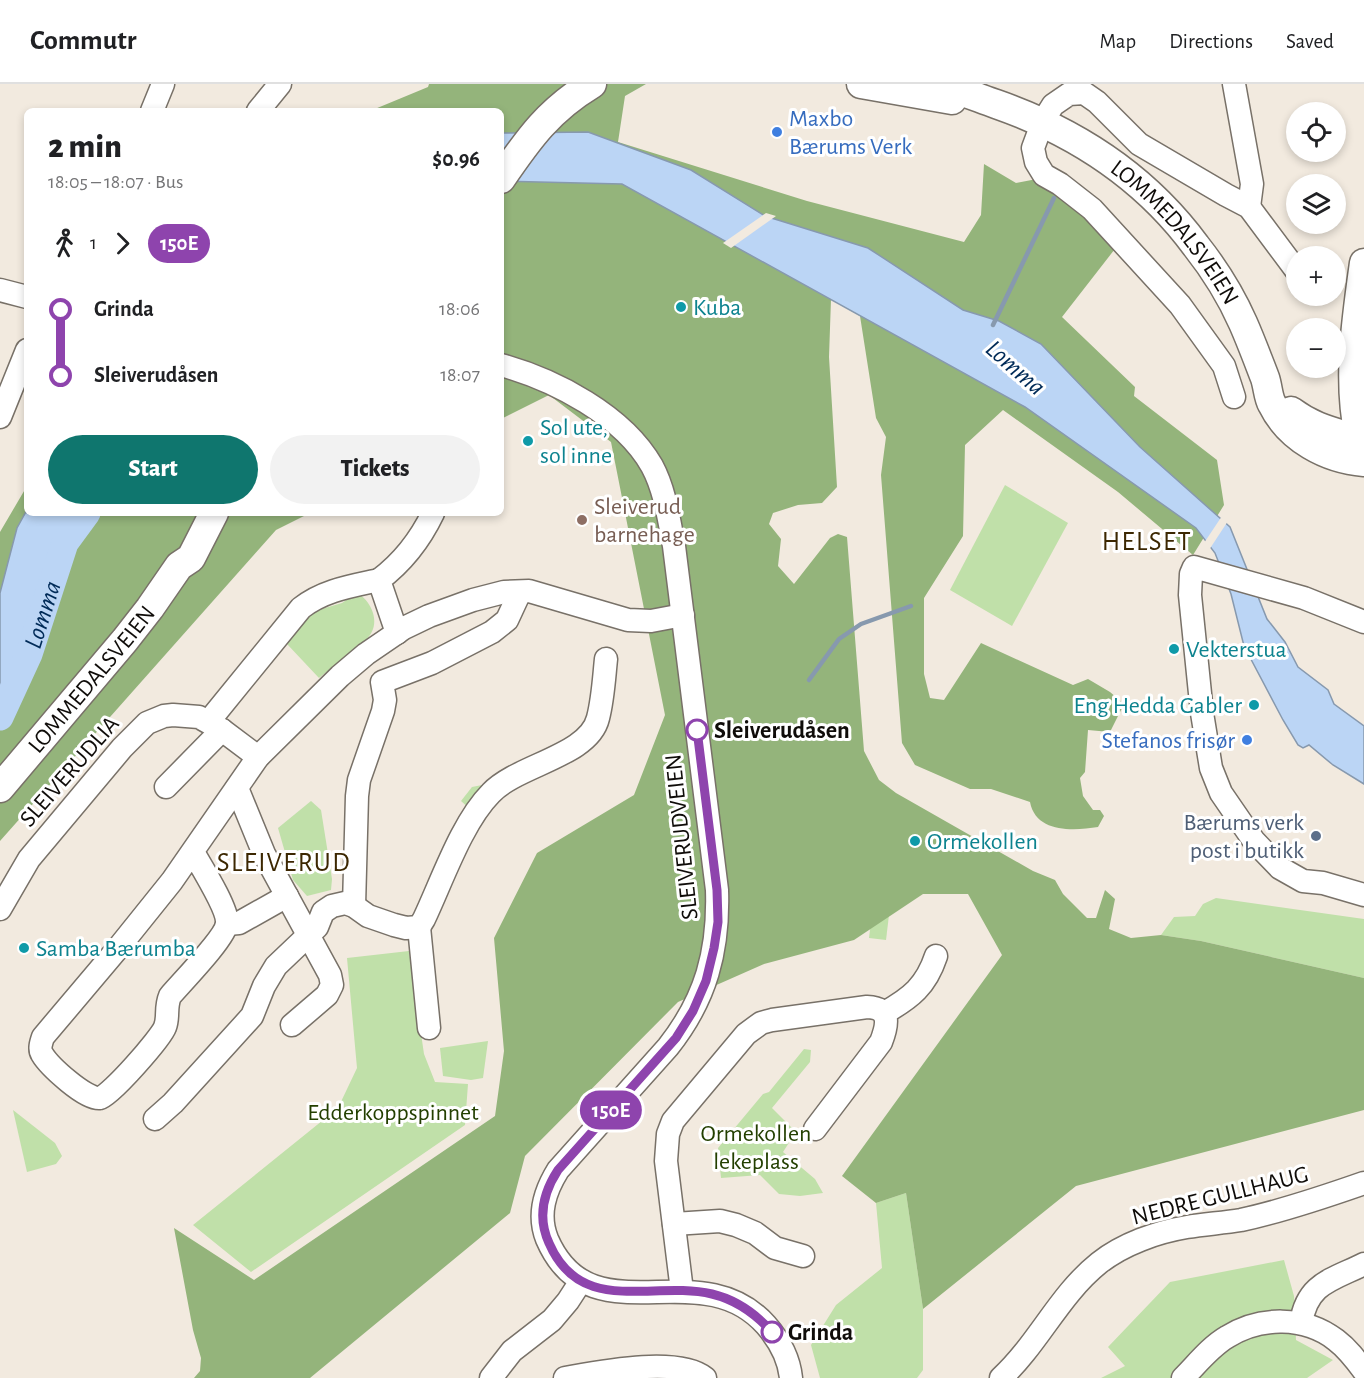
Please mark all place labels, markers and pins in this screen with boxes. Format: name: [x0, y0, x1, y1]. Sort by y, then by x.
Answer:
place label: Maxbo Bærums Verk: [789, 107, 912, 159]
marker: Maxbo Bærums Verk: [770, 125, 784, 139]
place label: Kuba: [693, 296, 741, 320]
marker: Kuba: [674, 300, 688, 314]
place label: Sol ute, sol inne: [540, 416, 612, 468]
marker: Sol ute, sol inne: [521, 434, 535, 448]
place label: Sleiverud barnehage: [594, 495, 695, 547]
marker: Sleiverud barnehage: [575, 513, 589, 527]
place label: Vekterstua: [1186, 638, 1287, 662]
marker: Vekterstua: [1167, 642, 1181, 656]
place label: Eng Hedda Gabler: [1073, 694, 1242, 718]
marker: Eng Hedda Gabler: [1247, 698, 1261, 712]
marker: Sleiverudåsen: [686, 719, 708, 741]
place label: Sleiverudåsen: [714, 719, 850, 743]
place label: Stefanos frisør: [1101, 729, 1235, 753]
marker: Stefanos frisør: [1240, 733, 1254, 747]
place label: Bærums verk post i butikk: [1183, 811, 1304, 863]
marker: Bærums verk post i butikk: [1309, 829, 1323, 843]
place label: Ormekollen: [927, 830, 1038, 854]
marker: Ormekollen: [908, 834, 922, 848]
place label: Samba Bærumba: [36, 937, 196, 961]
marker: Samba Bærumba: [17, 941, 31, 955]
marker: Grinda: [761, 1321, 783, 1343]
place label: Grinda: [788, 1321, 853, 1345]

